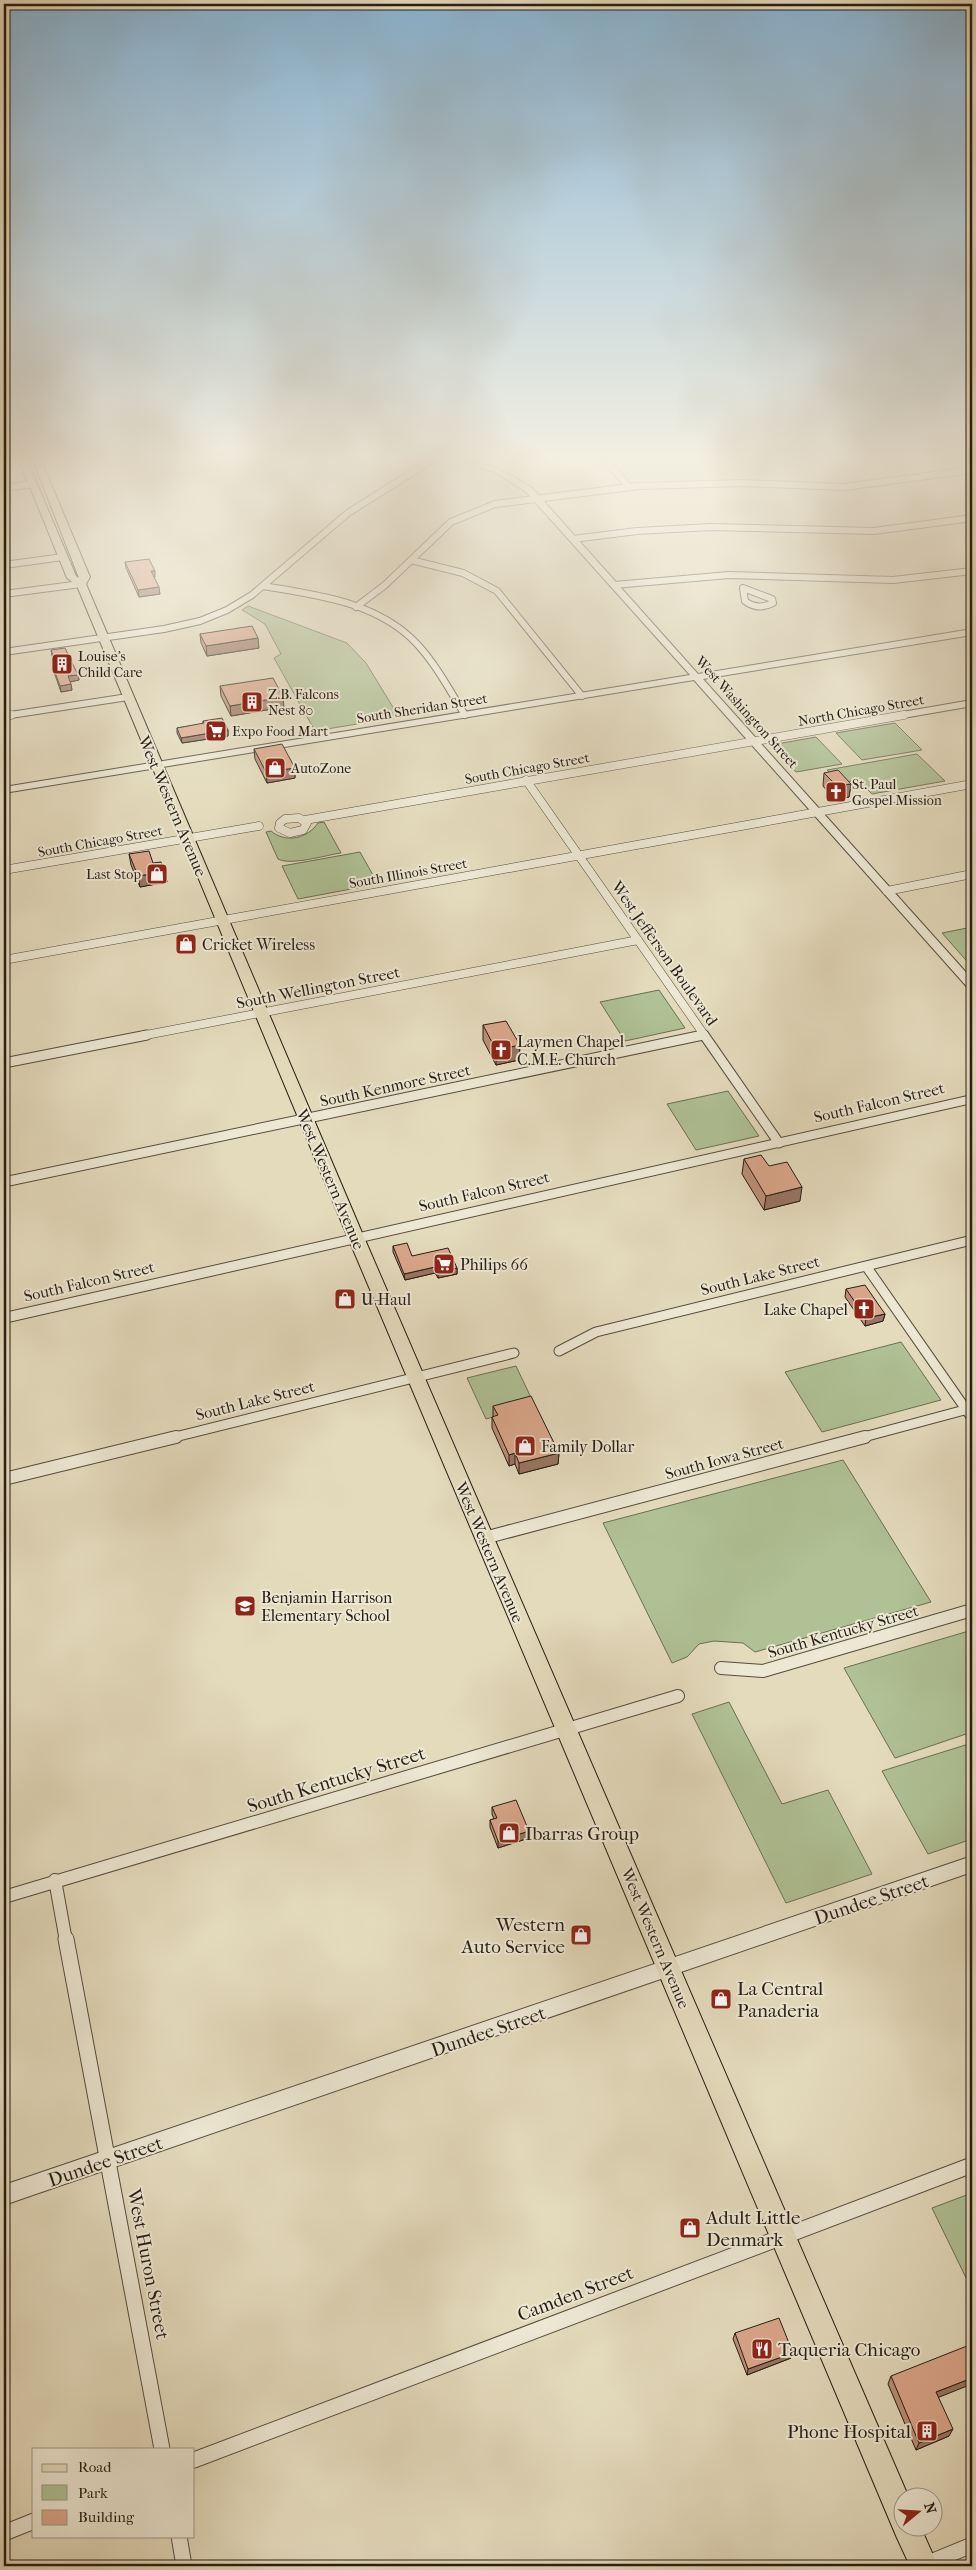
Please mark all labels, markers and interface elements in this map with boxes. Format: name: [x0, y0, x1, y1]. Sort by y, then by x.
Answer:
place label: Louise's Child Care: [78, 648, 143, 681]
building icon: Louise's Child Care: [50, 652, 74, 676]
street label: West Washington Street: [691, 652, 802, 772]
place label: Z.B. Falcons Nest 80: [268, 686, 339, 719]
building icon: Z.B. Falcons Nest 80: [240, 690, 264, 714]
street label: South Sheridan Street: [356, 690, 489, 727]
street label: North Chicago Street: [797, 691, 925, 730]
supermarket icon: Expo Food Mart: [204, 719, 228, 743]
place label: Expo Food Mart: [232, 723, 328, 740]
street label: West Western Avenue: [134, 732, 211, 879]
street label: South Chicago Street: [463, 749, 591, 788]
shop icon: AutoZone: [263, 756, 287, 780]
place label: AutoZone: [290, 760, 351, 777]
place label: St. Paul Gospel Mission: [852, 776, 942, 809]
church icon: St. Paul Gospel Mission: [824, 780, 848, 804]
street label: South Chicago Street: [36, 822, 164, 861]
street label: South Illinois Street: [348, 855, 468, 892]
shop icon: Last Stop: [145, 862, 169, 886]
place label: Last Stop: [86, 866, 141, 883]
street label: West Jefferson Boulevard: [607, 877, 722, 1029]
shop icon: Cricket Wireless: [174, 932, 198, 956]
place label: Cricket Wireless: [202, 935, 315, 954]
street label: South Wellington Street: [235, 962, 402, 1013]
place label: Laymen Chapel C.M.E. Church: [517, 1032, 625, 1069]
church icon: Laymen Chapel C.M.E. Church: [489, 1038, 513, 1062]
street label: South Kenmore Street: [318, 1060, 472, 1111]
street label: South Falcon Street: [812, 1078, 947, 1127]
street label: West Western Avenue: [292, 1105, 369, 1252]
street label: South Falcon Street: [417, 1167, 552, 1216]
street label: South Lake Street: [699, 1251, 822, 1299]
supermarket icon: Philips 66: [432, 1252, 456, 1276]
place label: Philips 66: [460, 1255, 528, 1274]
street label: South Falcon Street: [22, 1257, 157, 1306]
shop icon: U-Haul: [333, 1287, 357, 1311]
place label: U-Haul: [361, 1290, 412, 1309]
church icon: Lake Chapel: [852, 1297, 876, 1321]
place label: Lake Chapel: [763, 1300, 849, 1319]
street label: South Lake Street: [194, 1376, 317, 1424]
street label: South Iowa Street: [663, 1433, 786, 1483]
shop icon: Family Dollar: [513, 1434, 537, 1458]
place label: Family Dollar: [541, 1437, 634, 1456]
street label: West Western Avenue: [451, 1478, 528, 1625]
place label: Benjamin Harrison Elementary School: [261, 1588, 393, 1625]
school or university icon: Benjamin Harrison Elementary School: [233, 1594, 257, 1618]
street label: South Kentucky Street: [766, 1601, 921, 1662]
street label: South Kentucky Street: [245, 1742, 428, 1818]
shop icon: Ibarras Group: [497, 1821, 521, 1845]
place label: Ibarras Group: [525, 1823, 639, 1845]
street label: West Western Avenue: [617, 1864, 694, 2011]
street label: Dundee Street: [811, 1870, 932, 1930]
place label: Western Auto Service: [461, 1914, 565, 1958]
shop icon: Western Auto Service: [569, 1923, 593, 1947]
place label: La Central Panaderia: [737, 1978, 823, 2022]
shop icon: La Central Panaderia: [709, 1987, 733, 2011]
street label: Dundee Street: [428, 2002, 549, 2062]
street label: Dundee Street: [45, 2132, 166, 2192]
street label: West Huron Street: [122, 2186, 173, 2342]
place label: Adult Little Denmark: [705, 2207, 800, 2251]
shop icon: Adult Little Denmark: [678, 2216, 702, 2240]
street label: Camden Street: [514, 2262, 637, 2326]
restaurant icon: Taqueria Chicago: [750, 2337, 774, 2361]
place label: Taqueria Chicago: [778, 2339, 921, 2361]
building icon: Phone Hospital: [915, 2419, 939, 2443]
place label: Phone Hospital: [787, 2421, 911, 2443]
legend: [32, 2448, 195, 2538]
text: Road: [78, 2458, 112, 2476]
text: Park: [78, 2484, 108, 2502]
north arrow: [894, 2488, 944, 2538]
text: N: [920, 2500, 940, 2516]
text: Building: [78, 2508, 135, 2526]

